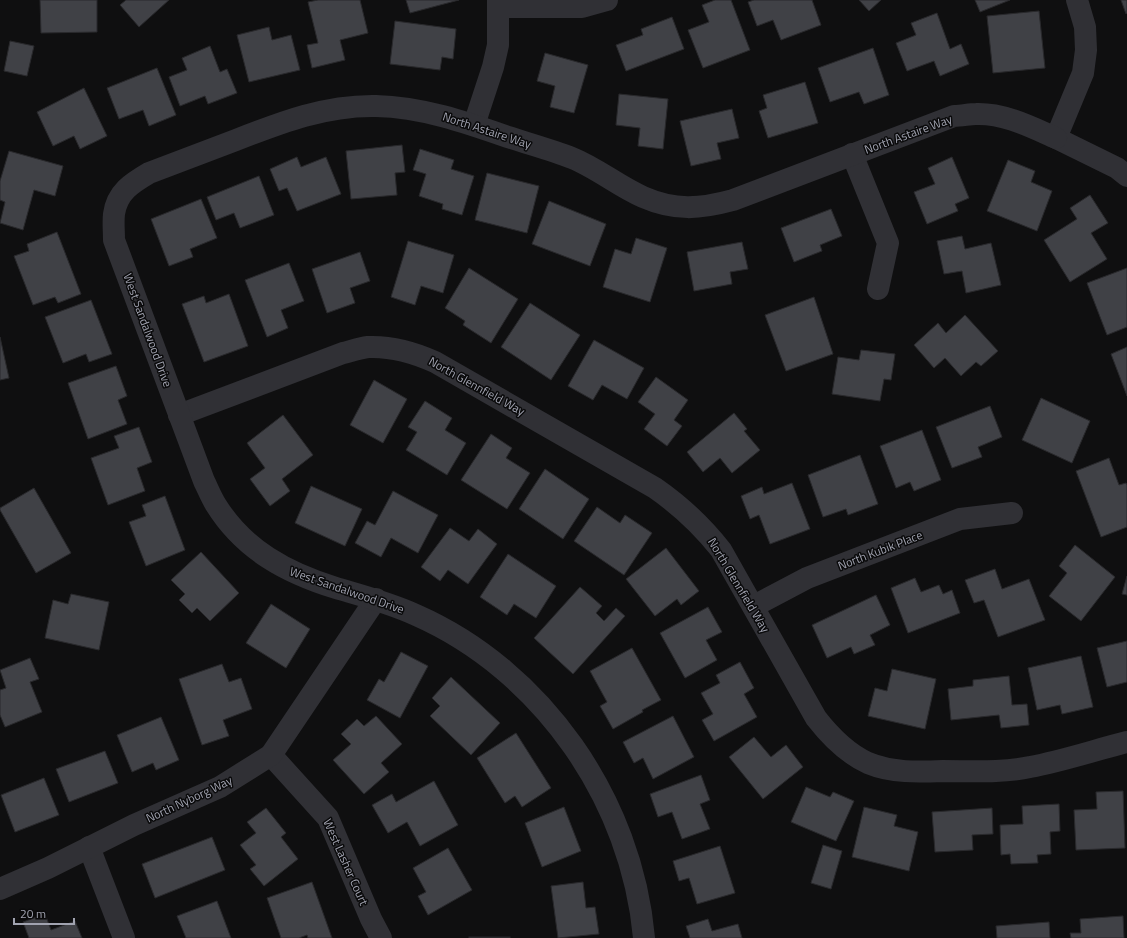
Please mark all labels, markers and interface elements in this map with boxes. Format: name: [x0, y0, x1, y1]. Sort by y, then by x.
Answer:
street label: North Astaire Way: [440, 107, 534, 153]
street label: North Astaire Way: [861, 109, 955, 159]
street label: West Sandalwood Drive: [119, 270, 177, 390]
street label: North Glennfield Way: [425, 352, 529, 420]
street label: North Kubik Place: [835, 525, 925, 575]
street label: North Glennfield Way: [703, 534, 775, 636]
street label: West Sandalwood Drive: [287, 561, 407, 619]
street label: North Nyborg Way: [143, 771, 236, 827]
street label: West Lasher Court: [318, 816, 374, 909]
scale bar: [14, 900, 74, 926]
text: 20 m: [20, 904, 46, 923]

